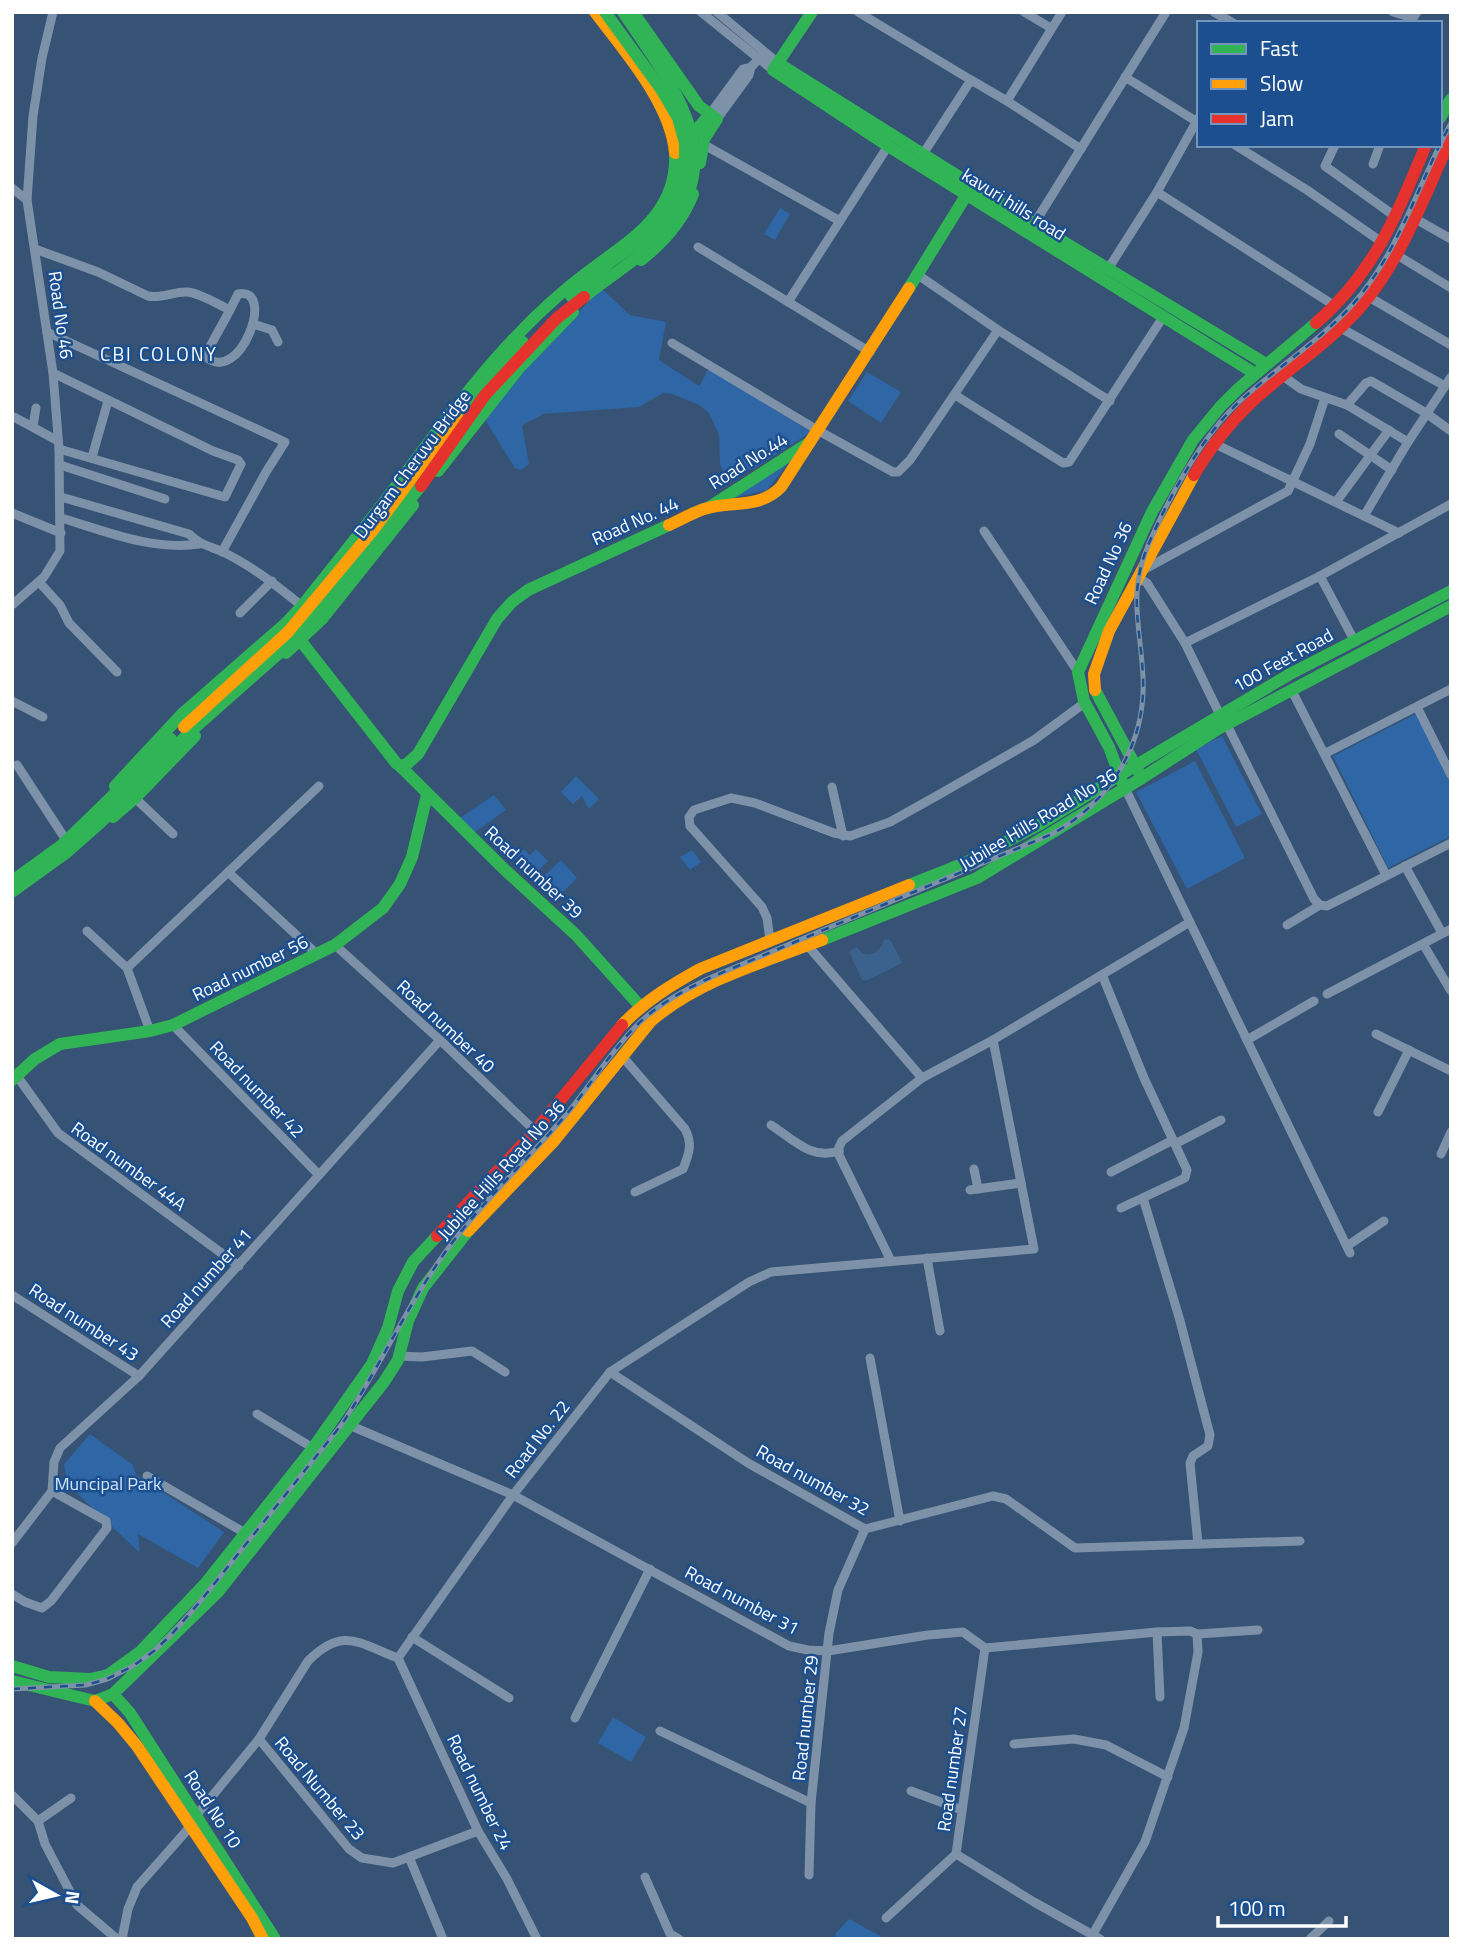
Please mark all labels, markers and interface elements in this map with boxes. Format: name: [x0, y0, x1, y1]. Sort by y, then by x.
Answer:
legend: [1197, 21, 1442, 147]
text: Fast: [1260, 32, 1299, 64]
text: Slow: [1260, 67, 1303, 99]
text: Jam: [1260, 102, 1294, 134]
street label: kavuri hills road: [957, 161, 1071, 247]
street label: Road No 46: [41, 269, 81, 361]
district label: CBI COLONY: [100, 339, 218, 368]
street label: Durgam Cheruvu Bridge: [347, 384, 477, 544]
street label: Road No.44: [703, 426, 793, 496]
street label: Road No. 44: [587, 490, 683, 552]
street label: Road No 36: [1077, 517, 1139, 609]
street label: 100 Feet Road: [1228, 621, 1338, 699]
street label: Jubilee Hills Road No 36: [954, 761, 1122, 877]
street label: Road number 39: [479, 819, 589, 925]
street label: Road number 56: [187, 928, 313, 1008]
street label: Road number 40: [391, 973, 501, 1079]
street label: Road number 42: [203, 1034, 311, 1144]
street label: Jubilee Hills Road No 36: [431, 1094, 571, 1246]
street label: Road number 44A: [66, 1115, 193, 1217]
street label: Road number 41: [154, 1222, 258, 1334]
street label: Road number 43: [24, 1276, 144, 1368]
street label: Road No. 22: [498, 1394, 576, 1484]
street label: Road number 32: [751, 1438, 875, 1522]
park label: Muncipal Park: [54, 1470, 162, 1497]
street label: Road number 31: [680, 1558, 804, 1642]
street label: Road number 29: [785, 1654, 825, 1782]
street label: Road number 27: [930, 1705, 974, 1833]
street label: Road number 24: [440, 1729, 520, 1855]
street label: Road Number 23: [268, 1730, 372, 1846]
street label: Road No 10: [178, 1764, 248, 1854]
north arrow: [21, 1860, 91, 1930]
scale bar: [1218, 1884, 1346, 1928]
text: N: [58, 1889, 89, 1906]
text: 100 m: [1228, 1892, 1285, 1924]

